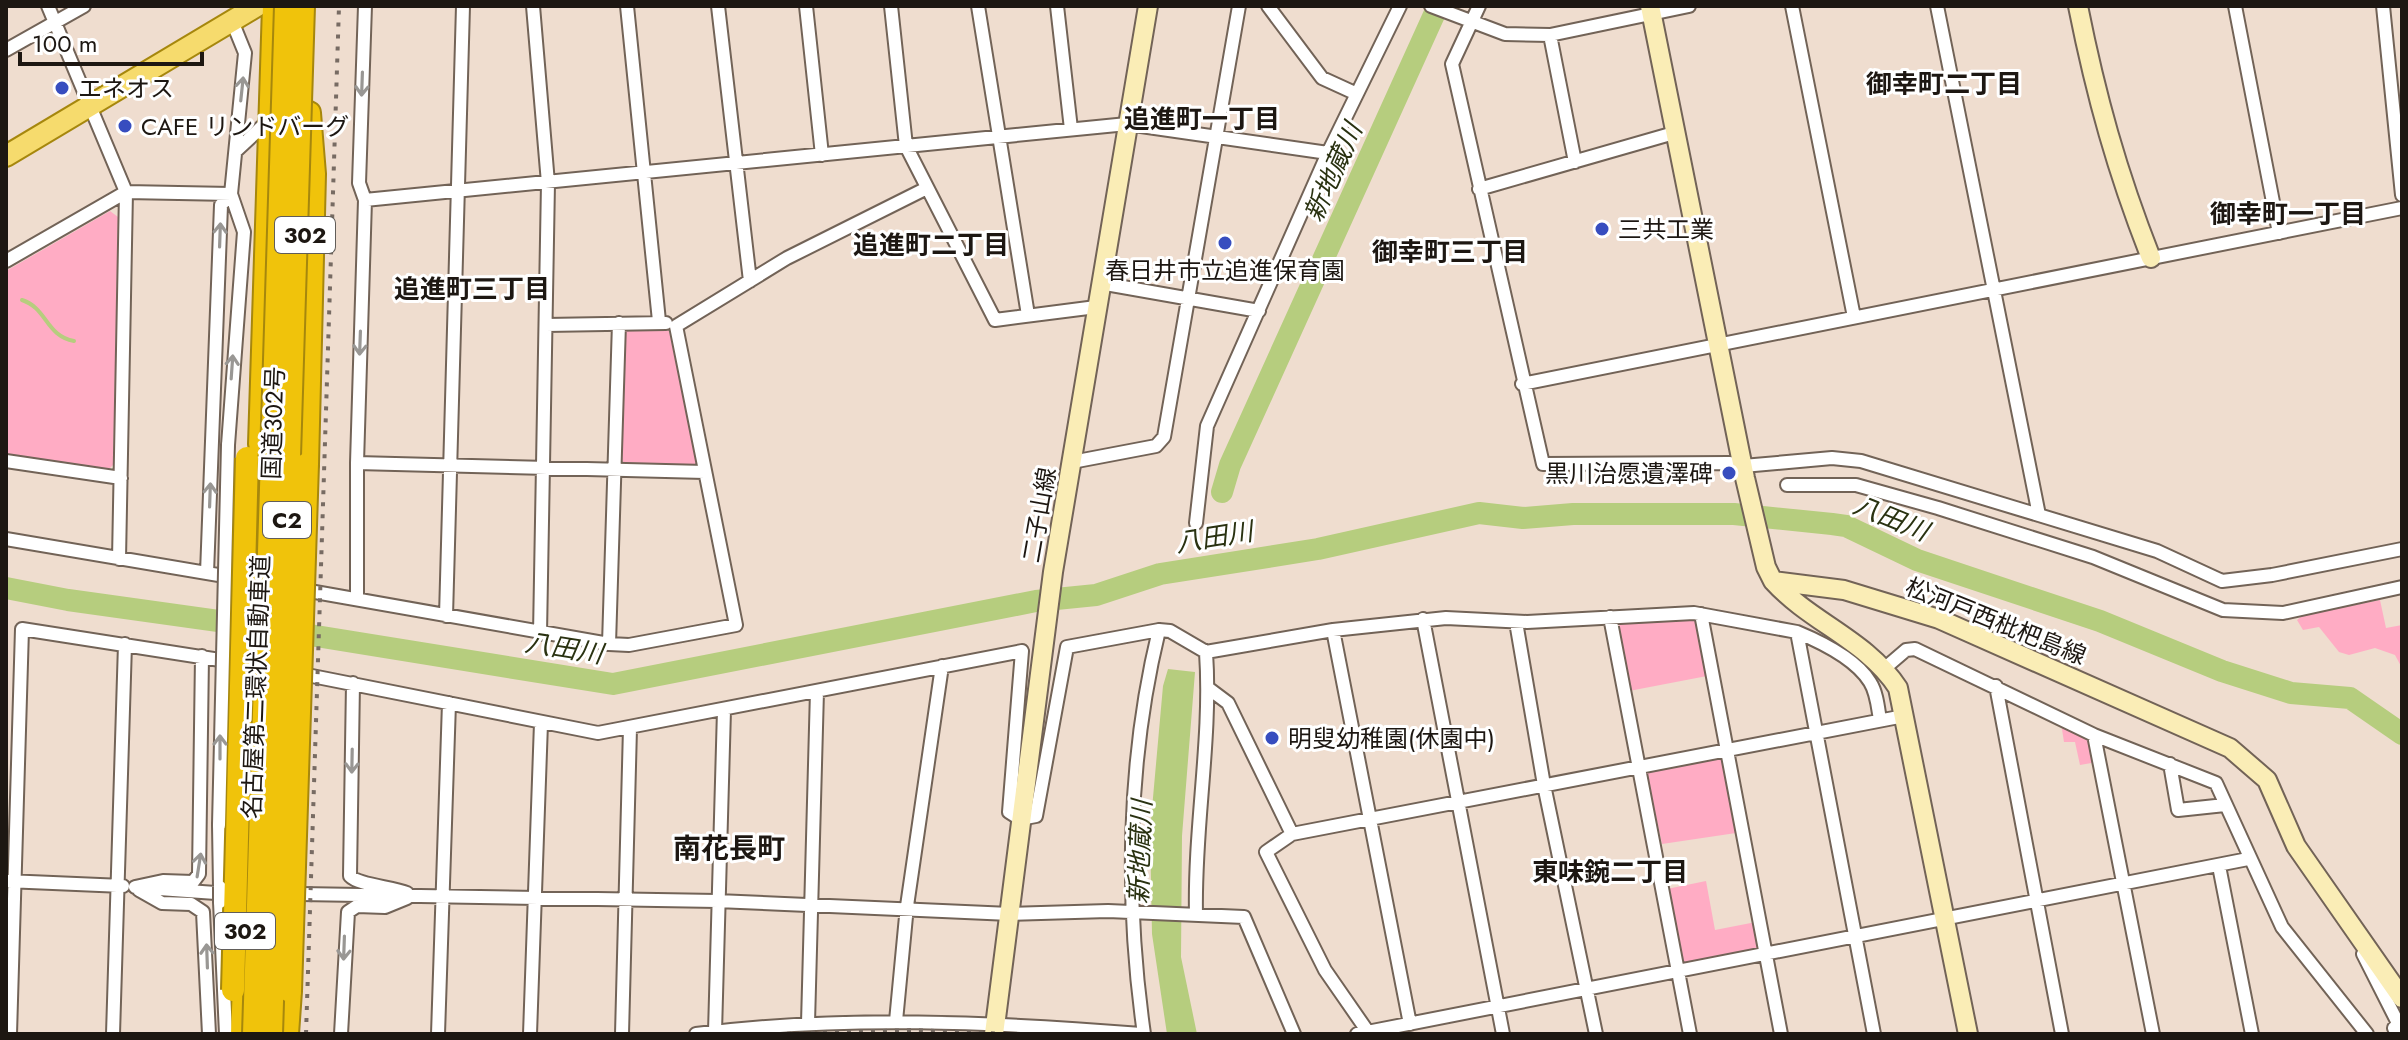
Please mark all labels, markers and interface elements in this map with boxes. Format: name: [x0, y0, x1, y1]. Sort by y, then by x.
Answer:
scale bar: [20, 16, 202, 66]
text: 100 m: [32, 26, 98, 61]
district label: 御幸町二丁目: [1866, 65, 2022, 103]
one-way arrow: [355, 70, 370, 97]
place label: エネオス: [78, 71, 174, 106]
one-way arrow: [234, 76, 249, 103]
marker: エネオス: [53, 79, 71, 97]
district label: 追進町一丁目: [1124, 100, 1280, 138]
place label: CAFE リンドバーグ: [141, 109, 349, 144]
water label: 新地蔵川: [1294, 114, 1373, 227]
marker: CAFE リンドバーグ: [116, 117, 134, 135]
district label: 御幸町一丁目: [2210, 195, 2366, 233]
place label: 三共工業: [1618, 212, 1714, 247]
road number: 302: [275, 217, 335, 253]
marker: 三共工業: [1593, 220, 1611, 238]
one-way arrow: [212, 222, 227, 249]
district label: 追進町二丁目: [853, 226, 1009, 264]
district label: 御幸町三丁目: [1372, 233, 1528, 271]
marker: 春日井市立追進保育園: [1216, 234, 1234, 252]
place label: 春日井市立追進保育園: [1105, 253, 1345, 288]
district label: 追進町三丁目: [394, 270, 550, 308]
one-way arrow: [353, 329, 368, 356]
one-way arrow: [225, 354, 240, 381]
street label: 国道302号: [254, 366, 292, 480]
place label: 黒川治愿遺澤碑: [1545, 456, 1713, 491]
marker: 黒川治愿遺澤碑: [1720, 464, 1738, 482]
street label: 二子山線: [1013, 465, 1065, 565]
one-way arrow: [202, 482, 217, 509]
water label: 八田川: [1848, 486, 1937, 551]
road number: C2: [263, 502, 311, 538]
water label: 八田川: [1173, 512, 1258, 562]
street label: 名古屋第二環状自動車道: [234, 554, 278, 820]
street label: 松河戸西枇杷島線: [1900, 569, 2092, 673]
water label: 八田川: [523, 623, 608, 673]
place label: 明叟幼稚園(休園中): [1288, 721, 1495, 756]
marker: 明叟幼稚園(休園中): [1263, 729, 1281, 747]
one-way arrow: [212, 734, 228, 761]
one-way arrow: [344, 747, 359, 774]
water label: 新地蔵川: [1119, 796, 1161, 905]
district label: 南花長町: [673, 828, 785, 869]
one-way arrow: [192, 852, 207, 878]
district label: 東味鋺二丁目: [1532, 853, 1688, 891]
road number: 302: [215, 913, 275, 949]
one-way arrow: [337, 934, 352, 961]
one-way arrow: [199, 943, 214, 970]

